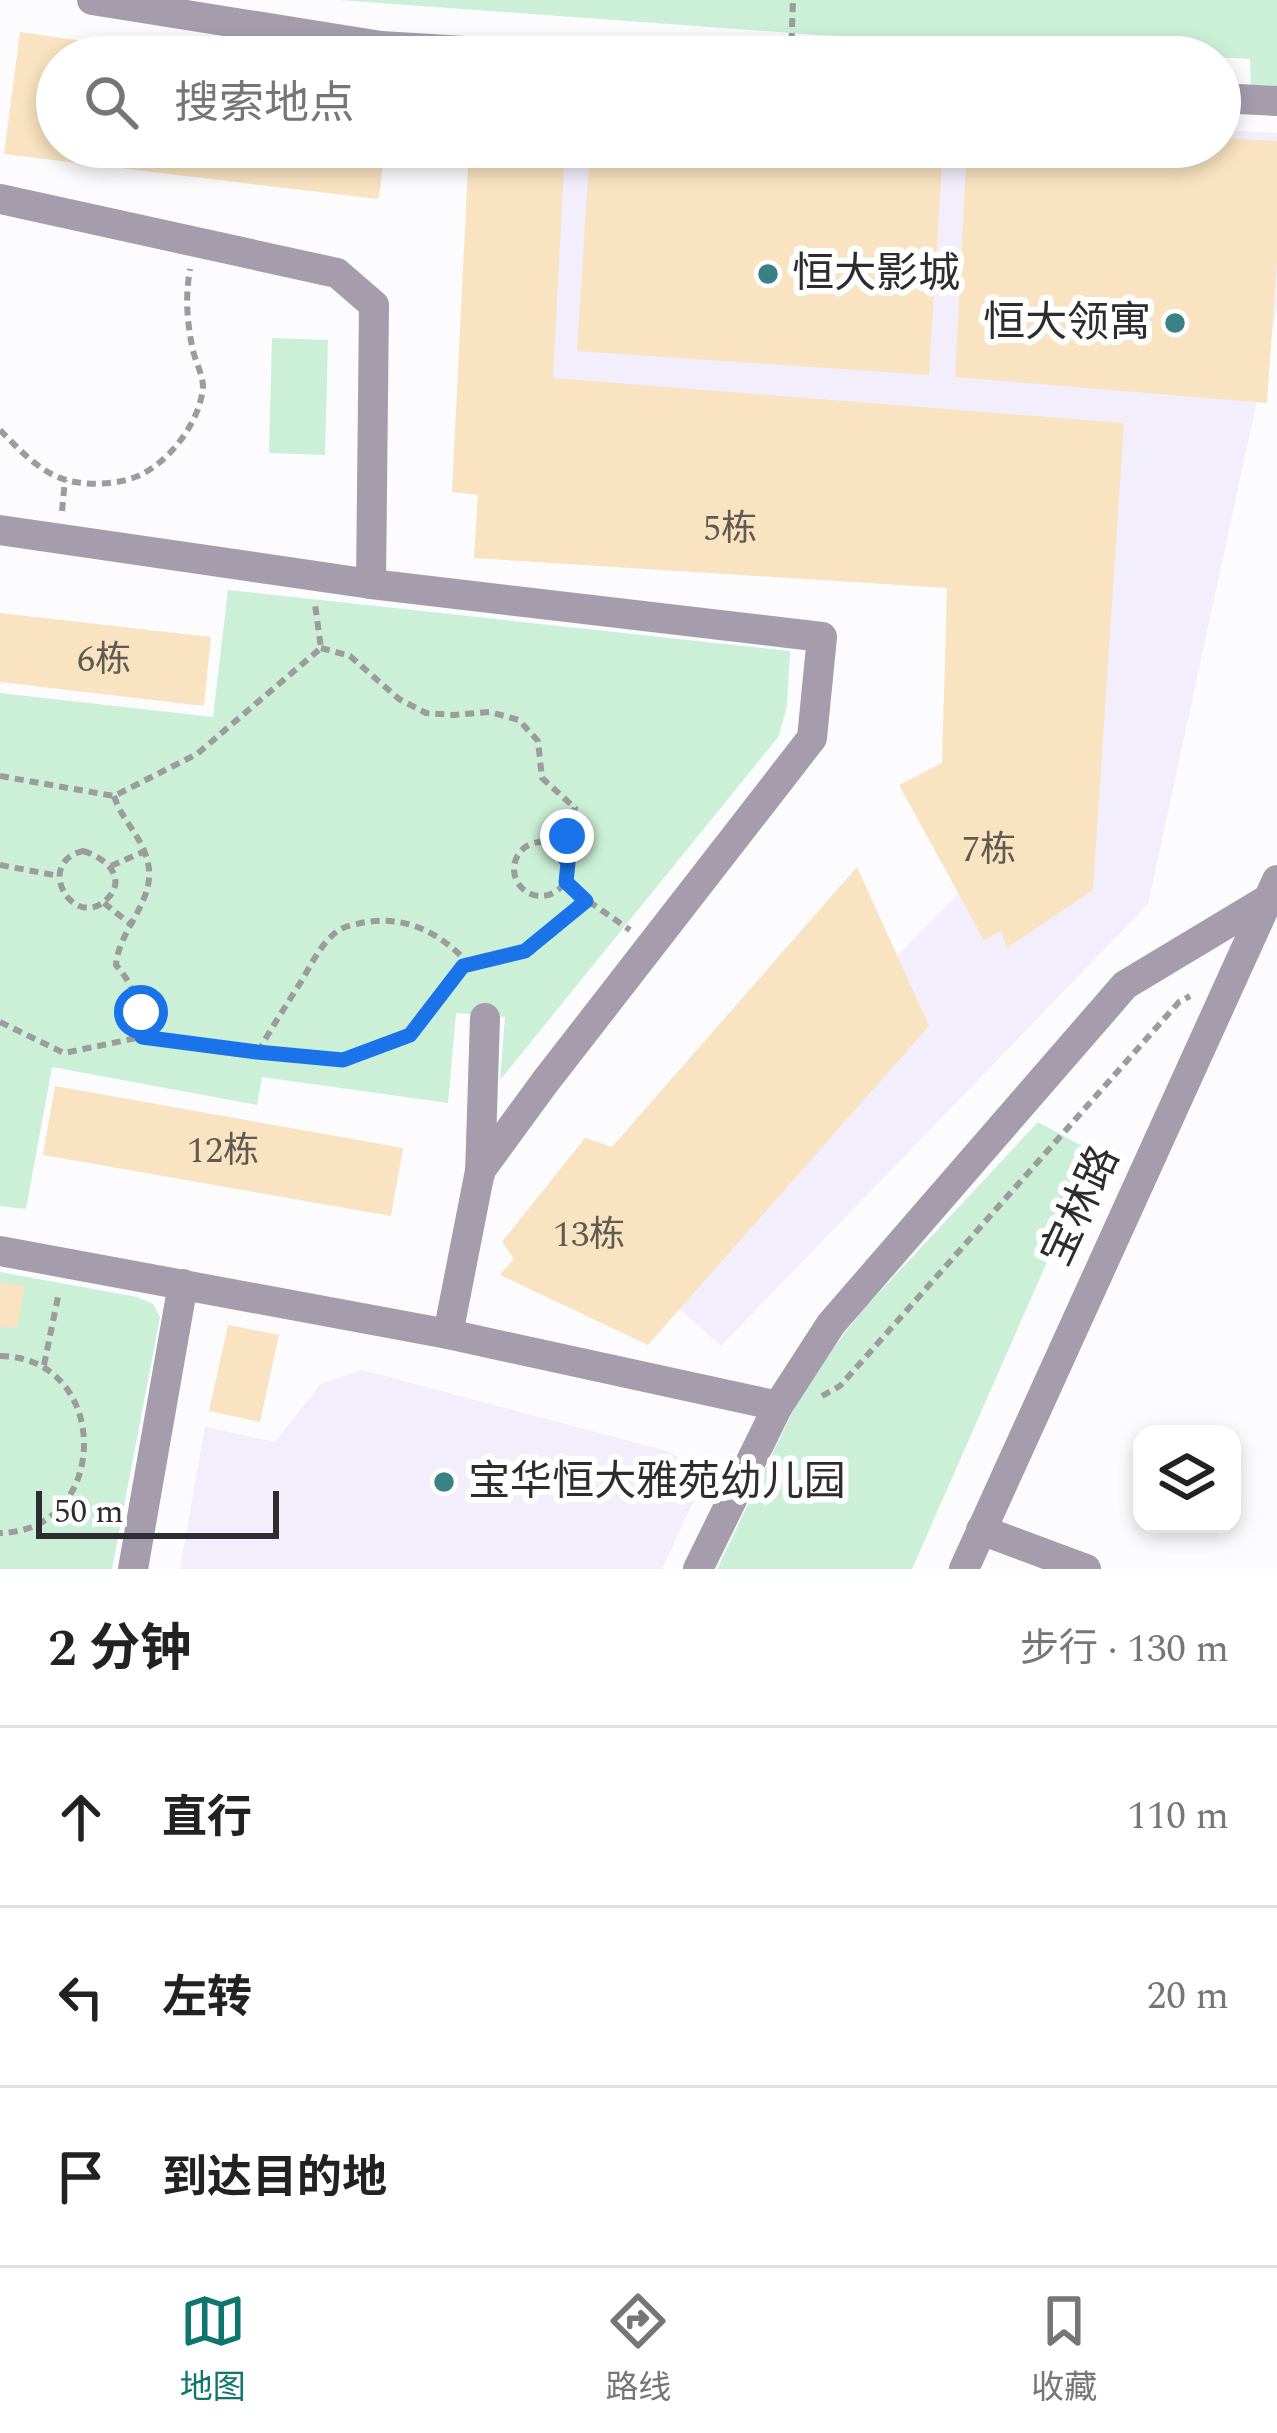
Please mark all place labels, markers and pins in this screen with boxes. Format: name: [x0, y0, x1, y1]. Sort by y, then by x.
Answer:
place label: 恒大影城: [792, 243, 960, 306]
marker: 恒大影城: [755, 261, 781, 287]
place label: 恒大领寓: [983, 292, 1151, 355]
marker: 恒大领寓: [1162, 310, 1188, 336]
place label: 宝华恒大雅苑幼儿园: [468, 1451, 846, 1514]
marker: 宝华恒大雅苑幼儿园: [431, 1469, 457, 1495]

